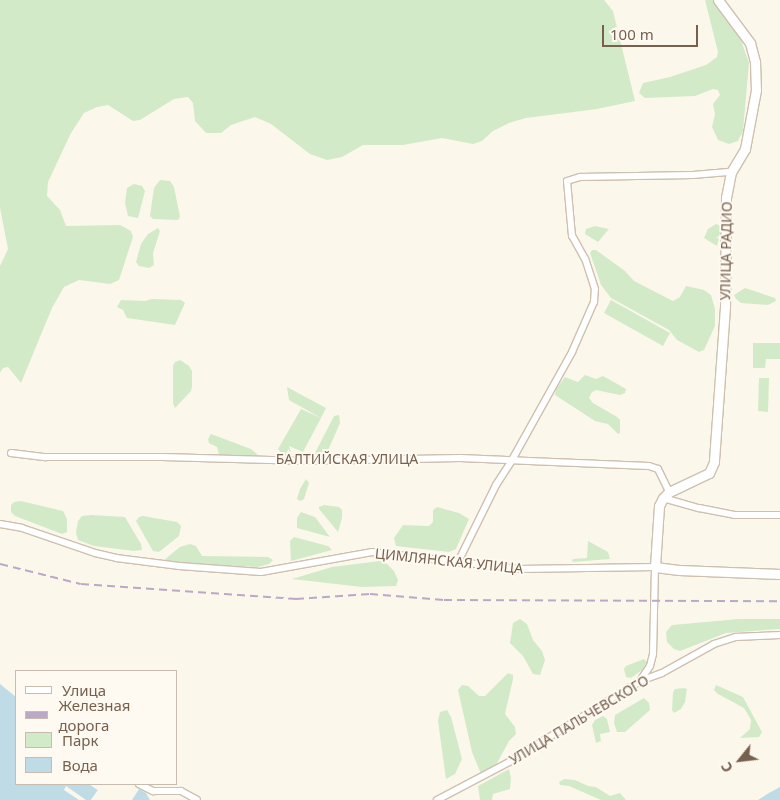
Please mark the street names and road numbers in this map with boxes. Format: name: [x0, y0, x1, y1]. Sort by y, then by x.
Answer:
street label: УЛИЦА РАДИО: [717, 201, 735, 301]
street label: БАЛТИЙСКАЯ УЛИЦА: [276, 451, 418, 467]
street label: ЦИМЛЯНСКАЯ УЛИЦА: [374, 545, 524, 577]
street label: УЛИЦА ПАЛЬЧЕВСКОГО: [506, 672, 652, 768]

